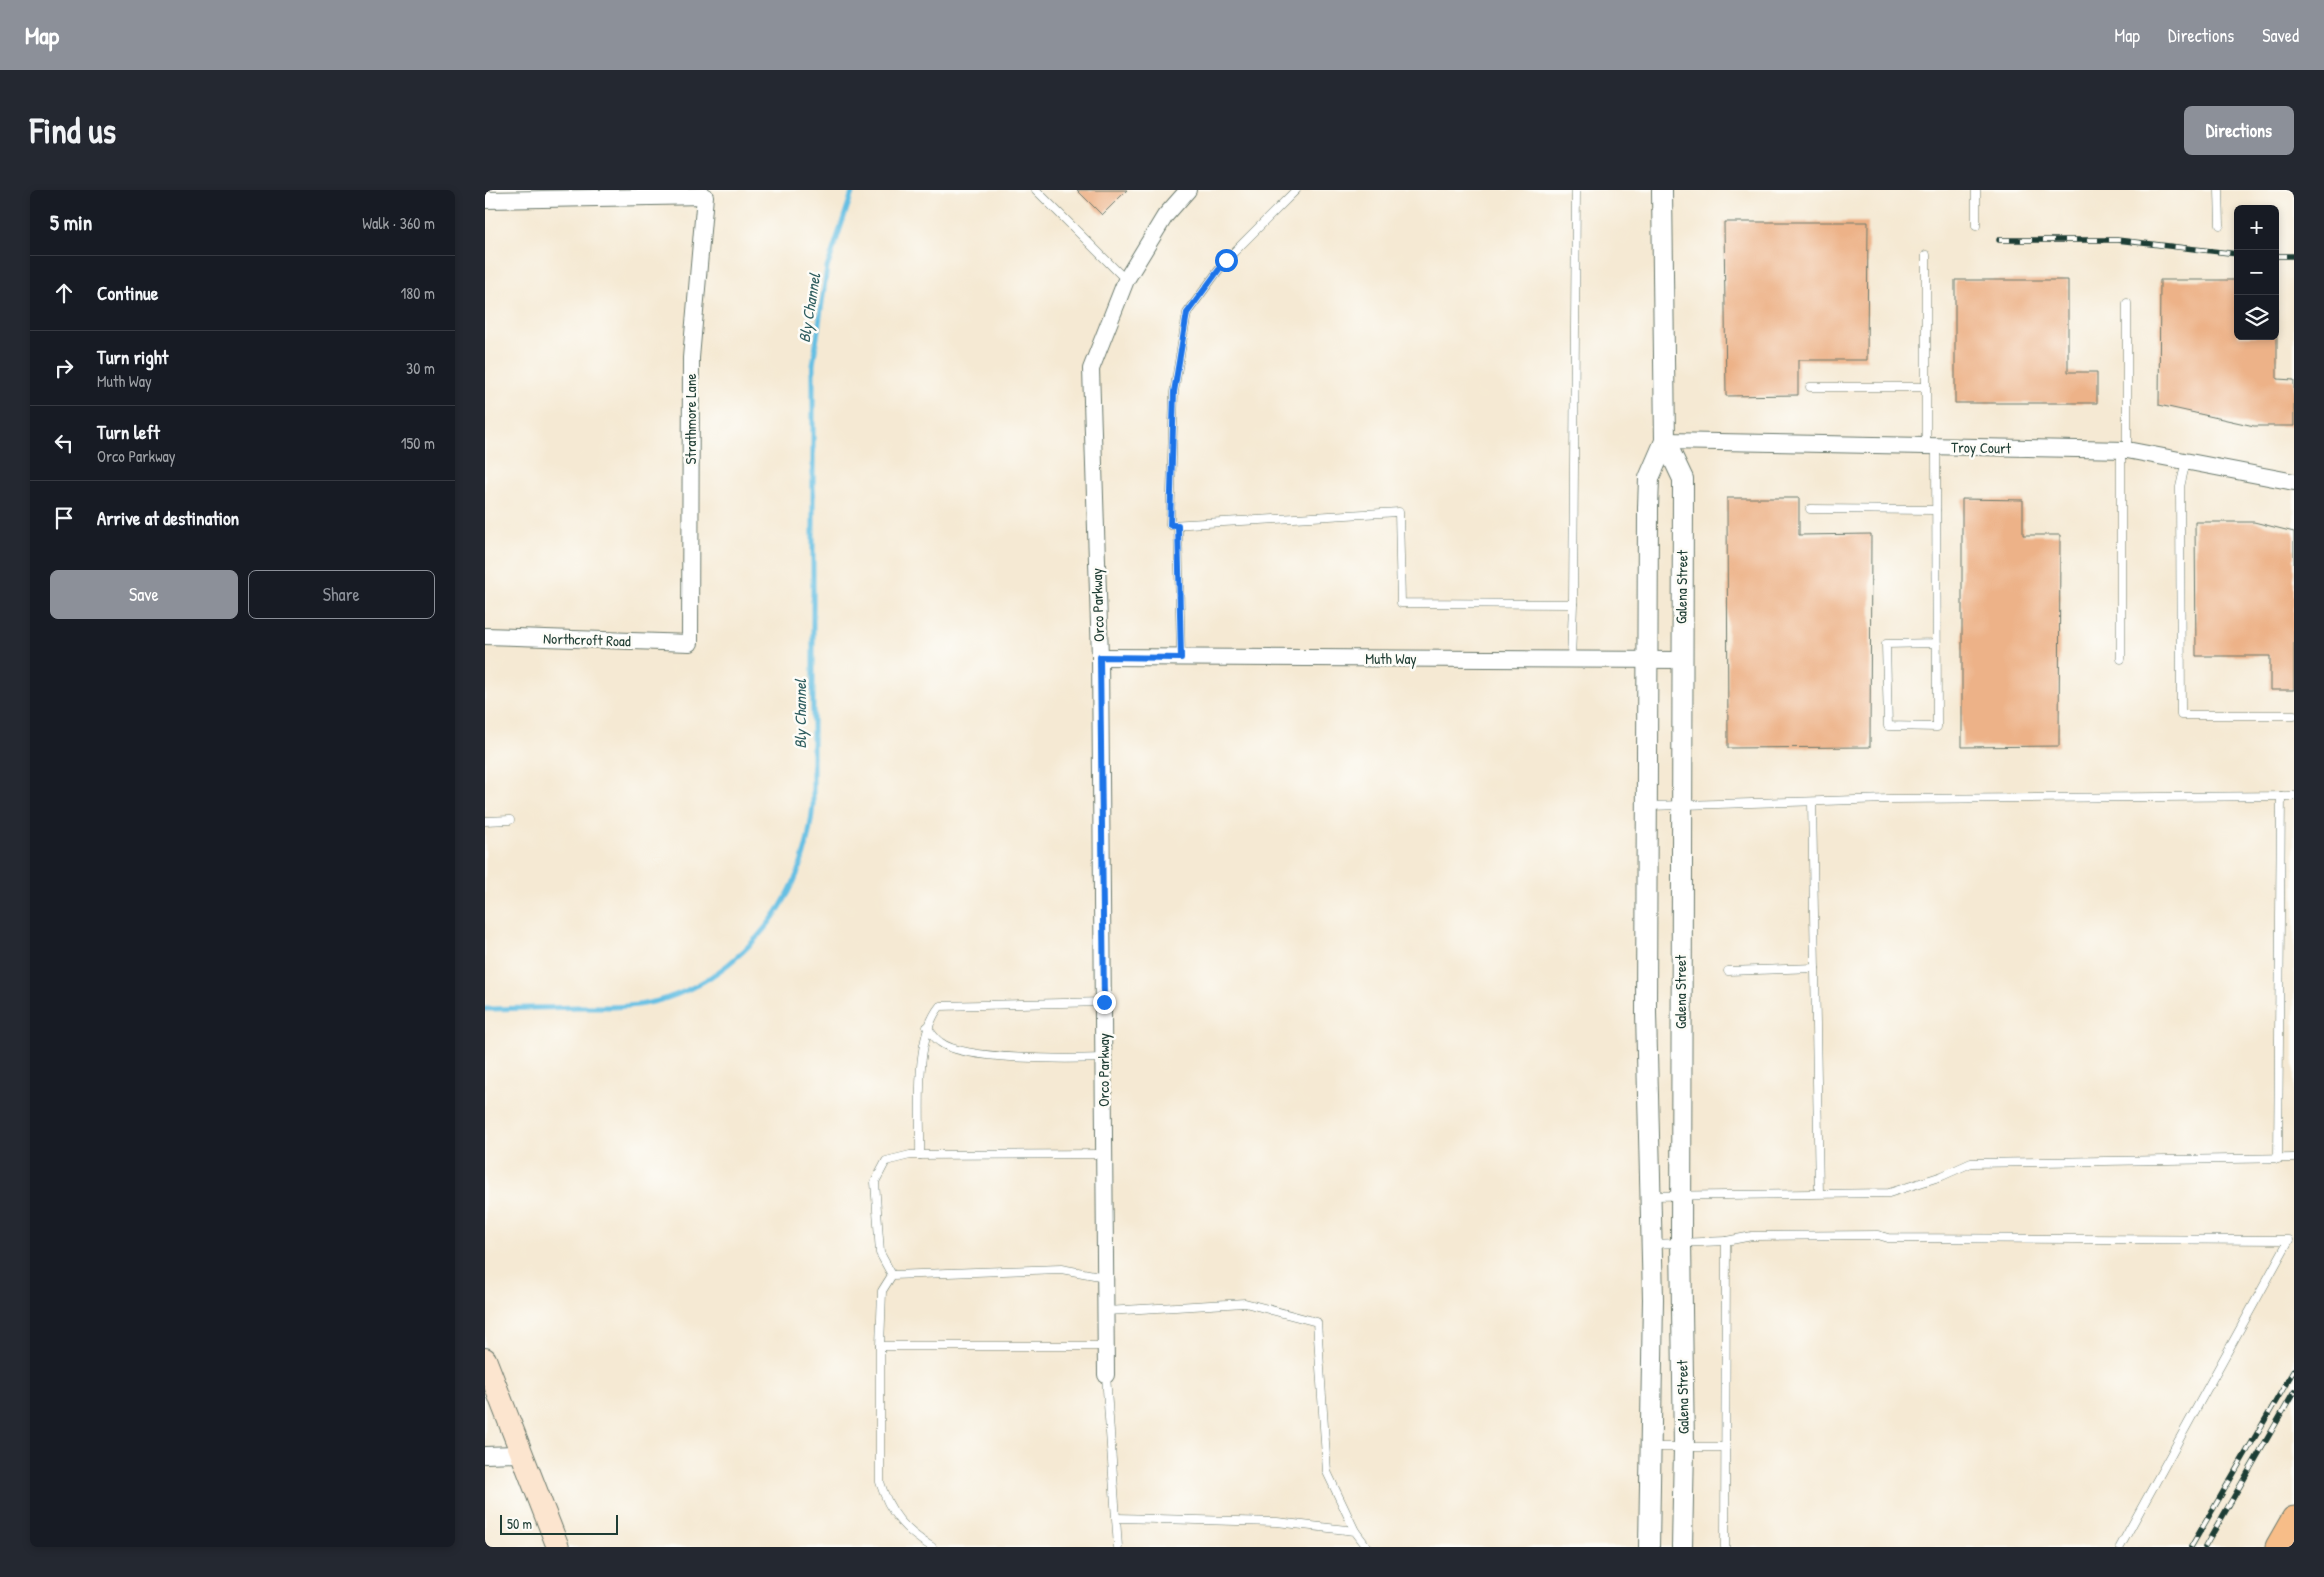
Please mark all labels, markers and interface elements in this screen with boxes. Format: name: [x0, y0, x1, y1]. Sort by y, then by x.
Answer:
text: Map: [25, 19, 59, 51]
text: Map: [2115, 23, 2140, 48]
text: Directions: [2168, 23, 2234, 48]
text: Saved: [2262, 23, 2299, 48]
button: Directions: [2184, 106, 2294, 155]
text: Find us: [30, 107, 116, 154]
map controls: [2234, 205, 2279, 340]
button: +: [2234, 205, 2279, 250]
text: 5 min: [50, 208, 92, 237]
text: Walk · 360 m: [362, 212, 435, 234]
route start: [1215, 249, 1238, 272]
button: −: [2234, 250, 2279, 295]
water label: Bly Channel: [793, 271, 825, 344]
icon: ahead: [50, 279, 78, 307]
text: Continue: [97, 280, 158, 306]
text: 180 m: [401, 282, 435, 304]
button: layers: [2234, 295, 2279, 340]
text: Turn right: [97, 344, 168, 370]
icon: right: [50, 354, 78, 382]
text: 30 m: [406, 357, 435, 379]
text: Muth Way: [97, 370, 152, 392]
street label: Strathmore Lane: [680, 374, 701, 464]
text: Turn left: [97, 419, 160, 445]
icon: left: [50, 429, 78, 457]
text: 150 m: [401, 432, 435, 454]
street label: Troy Court: [1951, 436, 2012, 459]
text: Orco Parkway: [97, 445, 176, 467]
icon: arrive: [50, 504, 78, 532]
text: Arrive at destination: [97, 505, 239, 531]
street label: Galena Street: [1670, 549, 1693, 624]
street label: Orco Parkway: [1086, 568, 1109, 642]
button: Save: [50, 570, 238, 619]
button: Share: [248, 570, 435, 619]
street label: Northcroft Road: [543, 627, 631, 652]
street label: Muth Way: [1365, 648, 1417, 669]
water label: Bly Channel: [789, 678, 811, 749]
street label: Galena Street: [1670, 954, 1691, 1029]
route end: [1093, 991, 1116, 1014]
street label: Orco Parkway: [1093, 1033, 1114, 1107]
street label: Galena Street: [1671, 1359, 1694, 1434]
scale bar: [500, 1512, 617, 1535]
text: 50 m: [507, 1514, 532, 1533]

